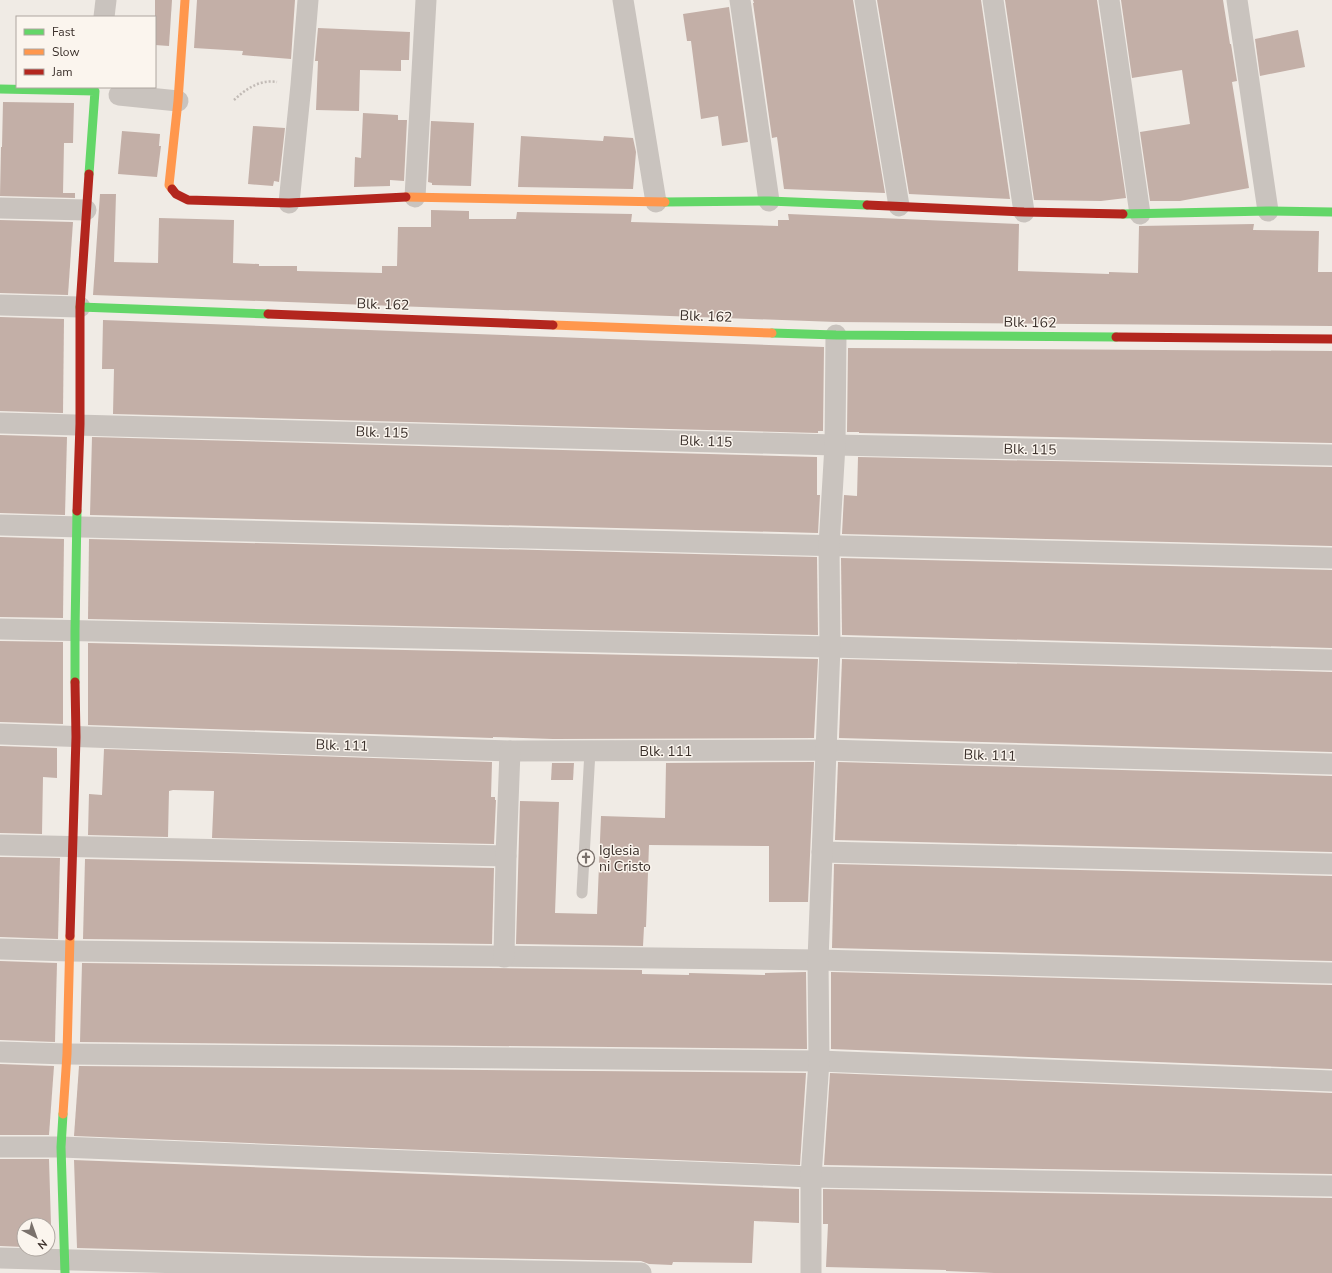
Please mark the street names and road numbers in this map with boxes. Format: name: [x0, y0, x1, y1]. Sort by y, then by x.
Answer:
street label: Blk. 162: [356, 294, 410, 315]
street label: Blk. 162: [679, 306, 733, 327]
street label: Blk. 162: [1003, 313, 1057, 332]
street label: Blk. 115: [355, 422, 409, 443]
street label: Blk. 115: [679, 431, 733, 452]
street label: Blk. 115: [1003, 440, 1057, 459]
street label: Blk. 111: [315, 735, 369, 756]
street label: Blk. 111: [640, 742, 692, 761]
street label: Blk. 111: [963, 745, 1017, 766]

